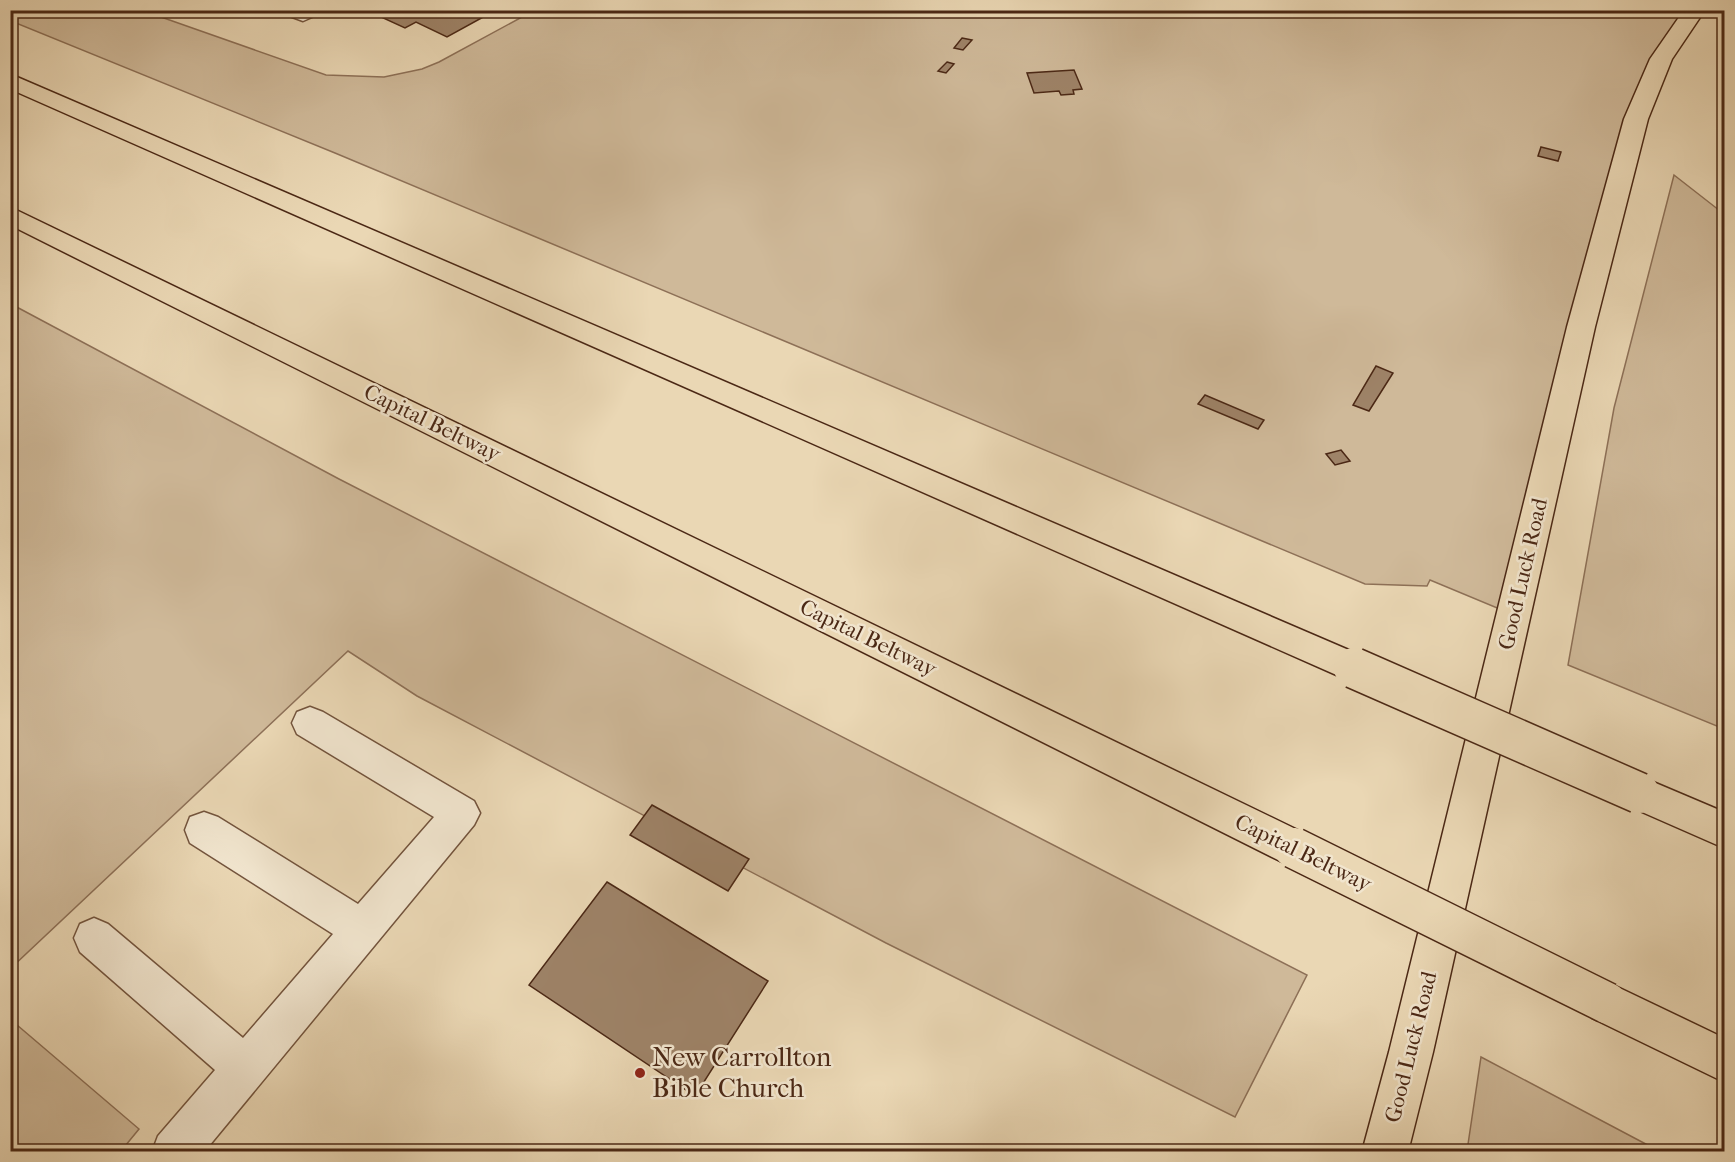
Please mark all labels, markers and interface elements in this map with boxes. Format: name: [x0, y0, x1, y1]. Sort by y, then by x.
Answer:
street label: Capital Beltway: [360, 379, 506, 468]
street label: Good Luck Road: [1493, 495, 1553, 652]
street label: Capital Beltway: [796, 594, 942, 683]
street label: Capital Beltway: [1231, 809, 1377, 898]
street label: Good Luck Road: [1380, 968, 1443, 1125]
place label: New Carrollton Bible Church: [652, 1041, 832, 1104]
marker: New Carrollton Bible Church: [633, 1066, 647, 1080]

